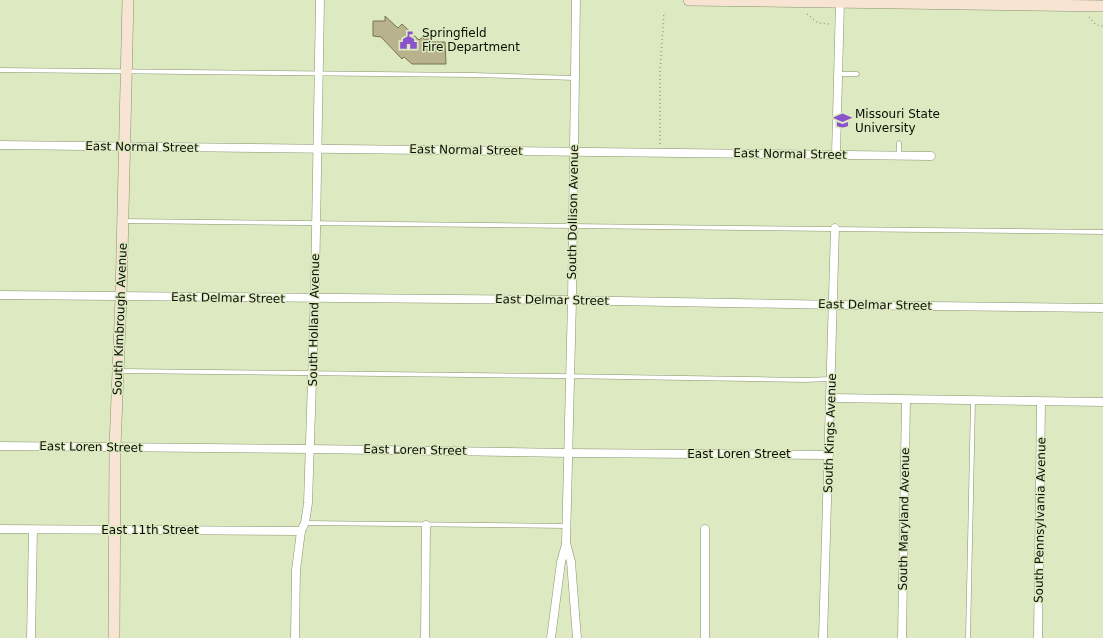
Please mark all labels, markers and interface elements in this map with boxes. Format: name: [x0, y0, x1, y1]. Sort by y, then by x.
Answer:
place label: Springfield Fire Department: [422, 26, 520, 54]
public building icon: Springfield Fire Department: [399, 30, 419, 50]
place label: Missouri State University: [855, 107, 940, 135]
school or university icon: Missouri State University: [832, 111, 852, 131]
street label: East Normal Street: [85, 139, 199, 155]
street label: East Normal Street: [409, 142, 523, 158]
street label: South Dollison Avenue: [565, 144, 581, 280]
street label: East Normal Street: [733, 146, 847, 162]
street label: South Kimbrough Avenue: [110, 243, 130, 395]
street label: South Holland Avenue: [306, 254, 322, 386]
street label: East Delmar Street: [171, 290, 285, 306]
street label: East Delmar Street: [495, 292, 609, 308]
street label: East Delmar Street: [818, 297, 932, 313]
street label: South Kings Avenue: [821, 373, 839, 493]
street label: South Pennsylvania Avenue: [1032, 437, 1048, 603]
street label: East Loren Street: [39, 439, 143, 455]
street label: East Loren Street: [363, 442, 467, 458]
street label: East Loren Street: [687, 447, 791, 461]
street label: South Maryland Avenue: [896, 448, 912, 590]
street label: East 11th Street: [101, 523, 199, 537]

